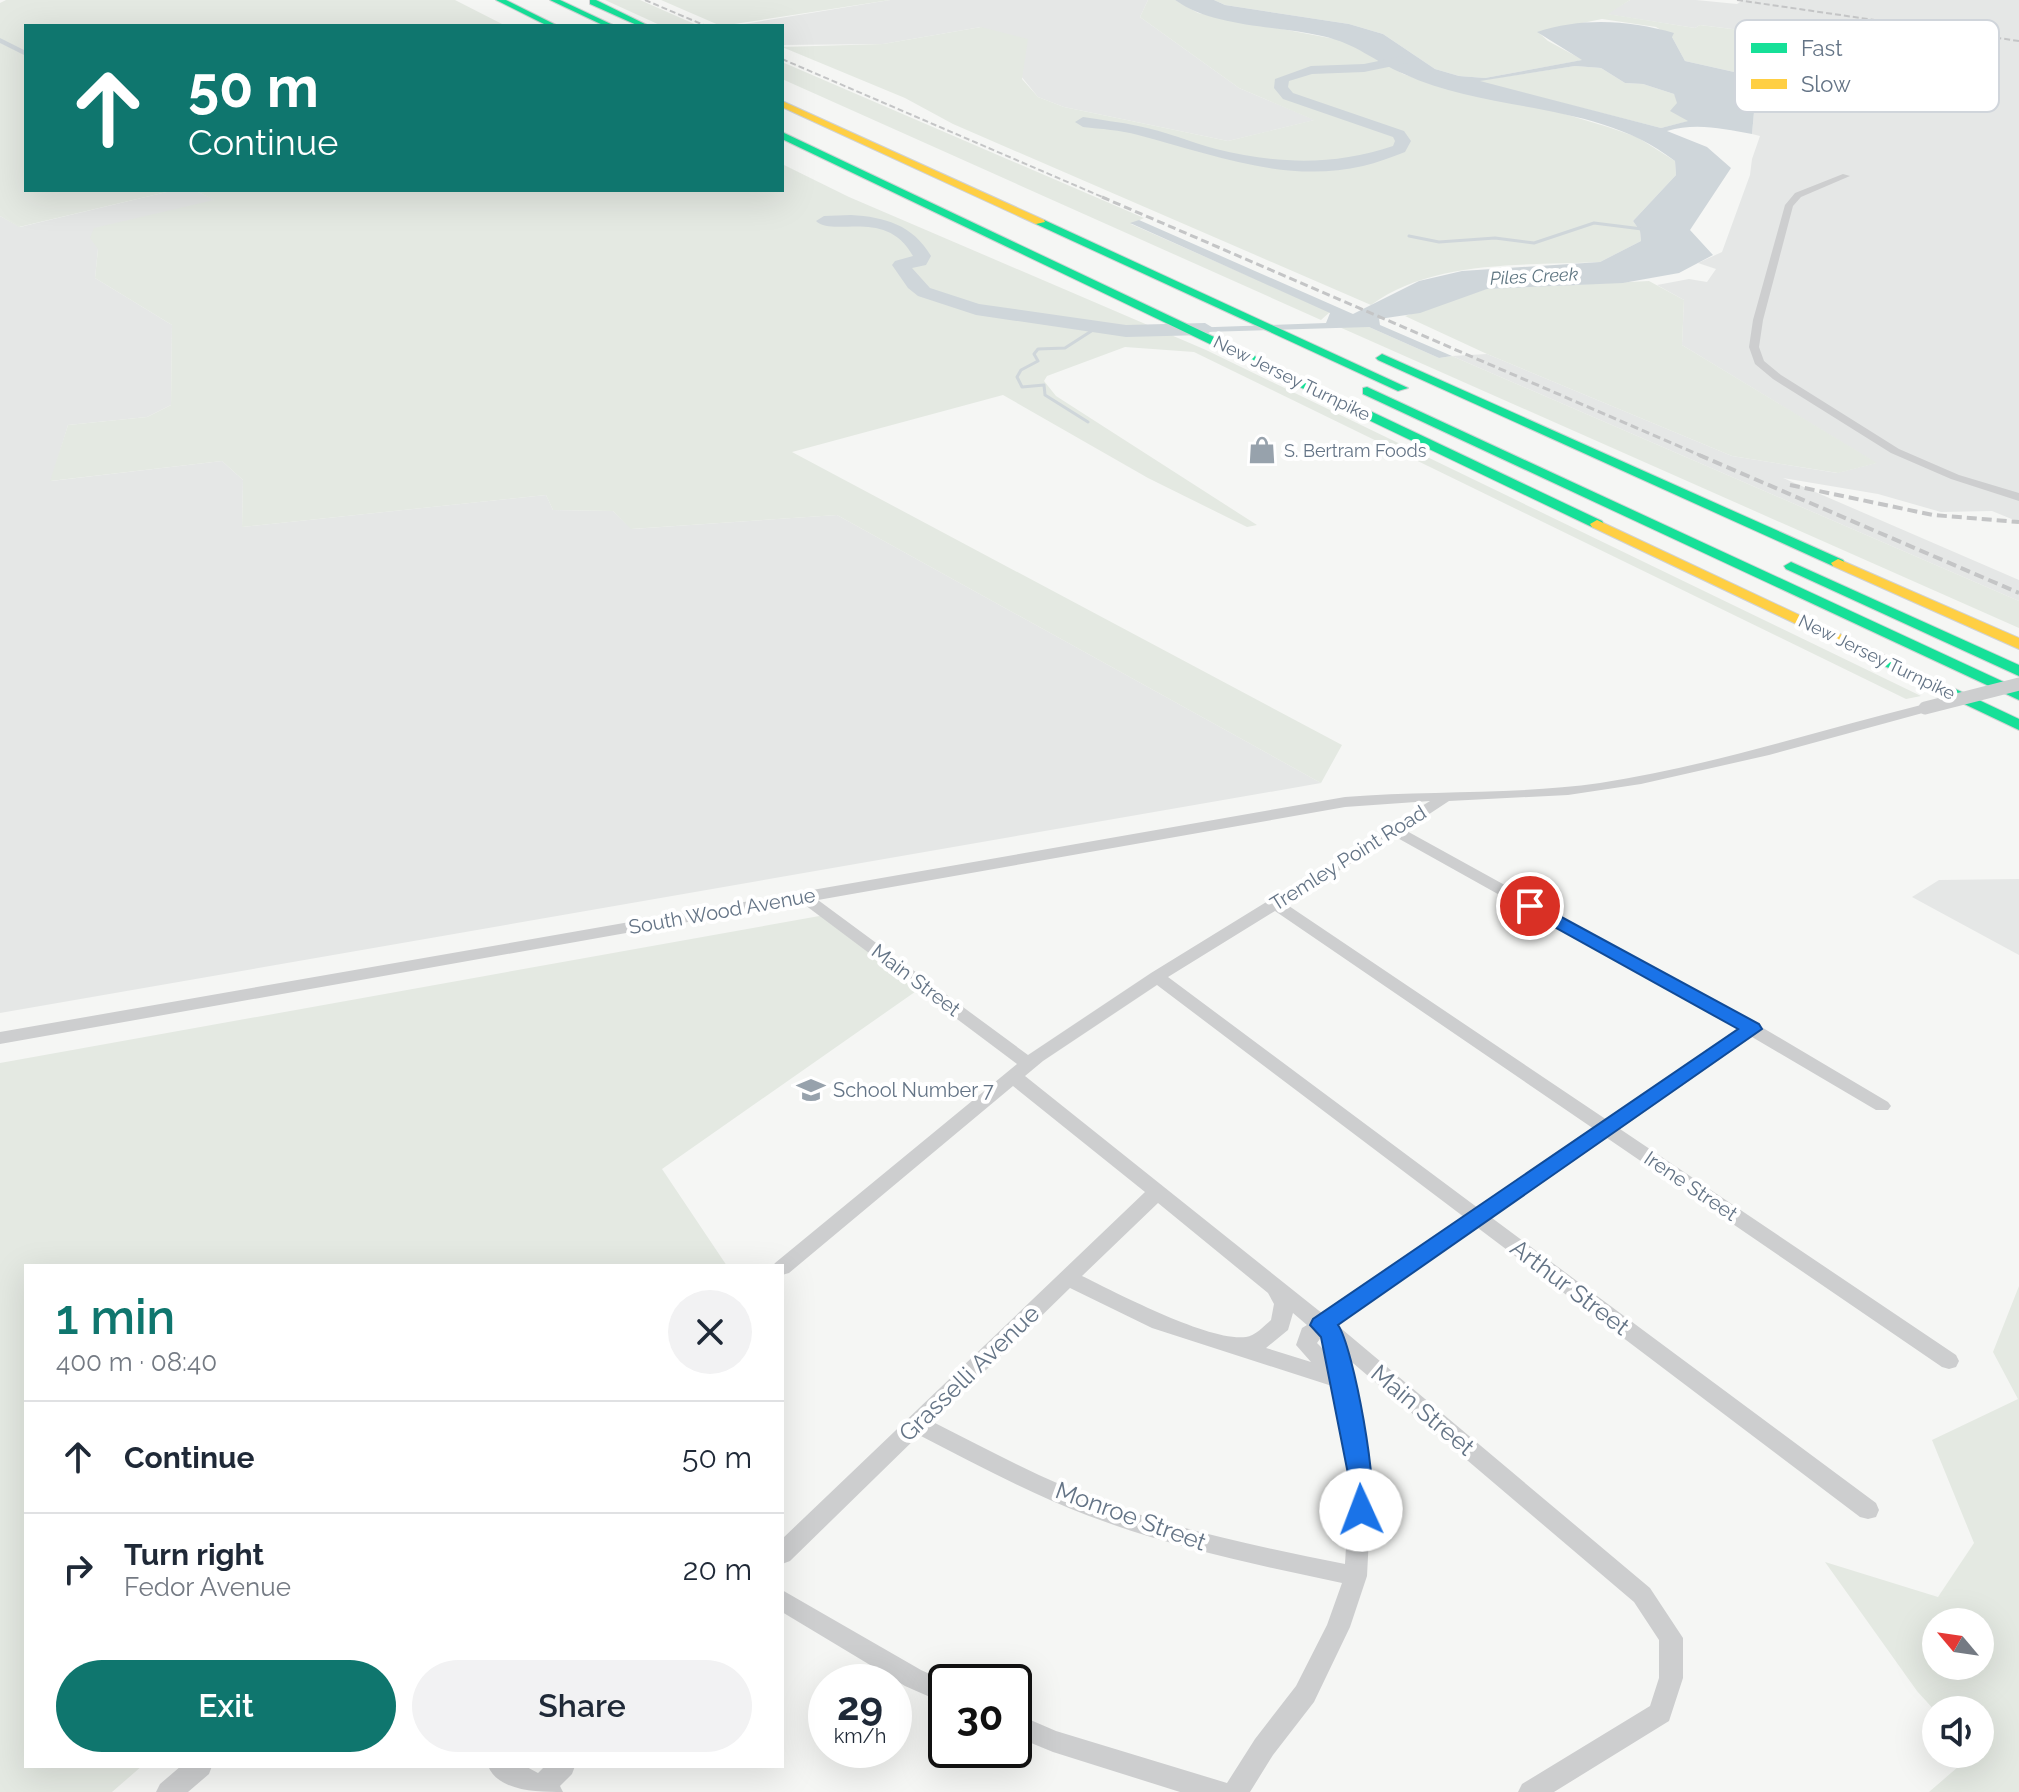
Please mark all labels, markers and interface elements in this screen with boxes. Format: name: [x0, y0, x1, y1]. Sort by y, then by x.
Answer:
legend: [1735, 20, 1999, 112]
text: Fast: [1801, 35, 1843, 61]
text: 50 m: [188, 54, 319, 120]
icon: ahead: [56, 56, 160, 160]
text: Slow: [1801, 71, 1851, 97]
text: Continue: [188, 121, 338, 163]
water label: Piles Creek: [1489, 263, 1579, 289]
street label: New Jersey Turnpike: [1210, 331, 1374, 425]
shop icon: S. Bertram Foods: [1247, 435, 1277, 465]
place label: S. Bertram Foods: [1284, 440, 1427, 461]
street label: New Jersey Turnpike: [1795, 610, 1959, 704]
street label: Tremley Point Road: [1266, 800, 1430, 916]
pin: [1496, 872, 1564, 940]
street label: South Wood Avenue: [627, 883, 817, 939]
icon: arrive: [1508, 884, 1552, 928]
street label: Main Street: [867, 939, 965, 1021]
school or university icon: School Number 7: [796, 1075, 826, 1105]
place label: School Number 7: [833, 1078, 994, 1102]
street label: Irene Street: [1640, 1146, 1742, 1226]
street label: Arthur Street: [1505, 1233, 1635, 1341]
text: 1 min: [56, 1289, 175, 1345]
button: close: [668, 1290, 752, 1374]
street label: Grasselli Avenue: [893, 1299, 1045, 1447]
text: 400 m · 08:40: [56, 1347, 217, 1377]
street label: Main Street: [1365, 1358, 1481, 1462]
icon: ahead: [56, 1435, 100, 1479]
text: Continue: [124, 1440, 255, 1475]
text: 50 m: [682, 1440, 752, 1475]
position arrow: [1319, 1468, 1403, 1552]
street label: Monroe Street: [1052, 1475, 1210, 1557]
text: Turn right: [124, 1537, 264, 1572]
icon: right: [56, 1547, 100, 1591]
text: 20 m: [683, 1552, 752, 1587]
text: Fedor Avenue: [124, 1572, 291, 1602]
north arrow: [1922, 1608, 1994, 1680]
map controls: [1922, 1608, 1994, 1768]
button: Exit: [56, 1660, 396, 1752]
button: Share: [412, 1660, 752, 1752]
speed limit sign: 30: [928, 1664, 1032, 1768]
text: 29: [837, 1682, 883, 1729]
button: sound: [1922, 1696, 1994, 1768]
text: km/h: [834, 1724, 886, 1748]

